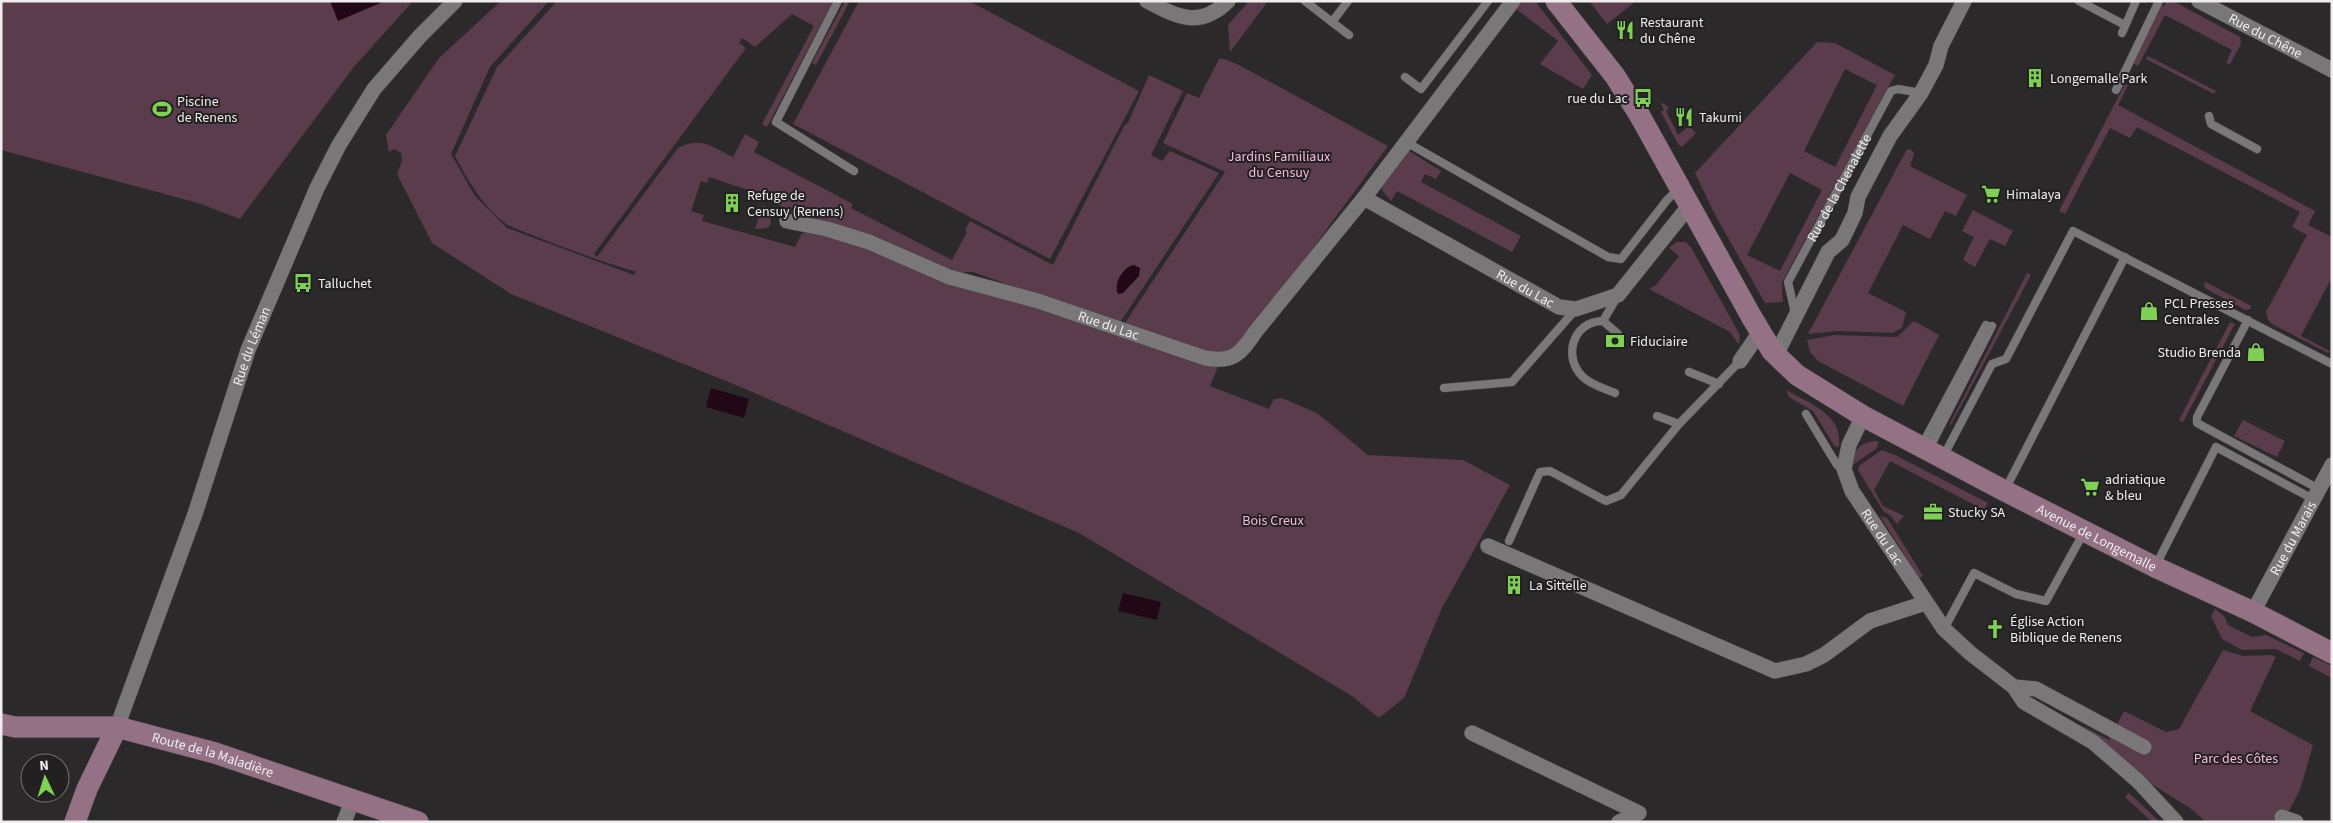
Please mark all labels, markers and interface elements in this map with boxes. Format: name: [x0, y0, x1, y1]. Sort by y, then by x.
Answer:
street label: Rue du Chêne: [2225, 9, 2306, 64]
place label: Restaurant du Chêne: [1640, 13, 1704, 49]
restaurant icon: Restaurant du Chêne: [1614, 19, 1636, 41]
building icon: Longemalle Park: [2024, 67, 2046, 89]
place label: Longemalle Park: [2050, 69, 2147, 89]
bus stop icon: rue du Lac: [1632, 87, 1654, 109]
place label: rue du Lac: [1567, 89, 1629, 109]
place label: Piscine de Renens: [177, 92, 238, 128]
sports icon: Piscine de Renens: [151, 98, 173, 120]
restaurant icon: Takumi: [1673, 106, 1695, 128]
place label: Takumi: [1699, 108, 1742, 128]
street label: Rue de la Chenalette: [1802, 130, 1877, 246]
park label: Jardins Familiaux du Censuy: [1228, 147, 1331, 183]
supermarket icon: Himalaya: [1980, 183, 2002, 205]
place label: Himalaya: [2006, 185, 2061, 205]
place label: Refuge de Censuy (Renens): [747, 186, 844, 222]
building icon: Refuge de Censuy (Renens): [721, 192, 743, 214]
street label: Rue du Lac: [1492, 265, 1558, 314]
bus stop icon: Talluchet: [292, 272, 314, 294]
place label: Talluchet: [318, 274, 372, 294]
place label: PCL Presses Centrales: [2164, 294, 2234, 330]
shop icon: PCL Presses Centrales: [2138, 300, 2160, 322]
street label: Rue du Léman: [228, 304, 276, 389]
street label: Rue du Lac: [1075, 306, 1142, 346]
bank icon: Fiduciaire: [1604, 330, 1626, 352]
place label: Fiduciaire: [1630, 332, 1688, 352]
shop icon: Studio Brenda: [2245, 341, 2267, 363]
place label: Studio Brenda: [2158, 343, 2241, 363]
place label: adriatique & bleu: [2105, 470, 2166, 506]
supermarket icon: adriatique & bleu: [2079, 476, 2101, 498]
street label: Rue du Marais: [2265, 498, 2322, 579]
street label: Avenue de Longemalle: [2033, 500, 2160, 577]
office icon: Stucky SA: [1922, 501, 1944, 523]
place label: Stucky SA: [1948, 503, 2006, 523]
street label: Rue du Lac: [1856, 505, 1908, 570]
park label: Bois Creux: [1242, 511, 1304, 531]
building icon: La Sittelle: [1503, 574, 1525, 596]
place label: La Sittelle: [1529, 576, 1587, 596]
place label: Église Action Biblique de Renens: [2010, 612, 2122, 648]
church icon: Église Action Biblique de Renens: [1984, 618, 2006, 640]
street label: Route de la Maladière: [150, 728, 276, 783]
park label: Parc des Côtes: [2194, 749, 2278, 769]
north arrow: [20, 753, 70, 803]
text: N: [39, 756, 50, 776]

